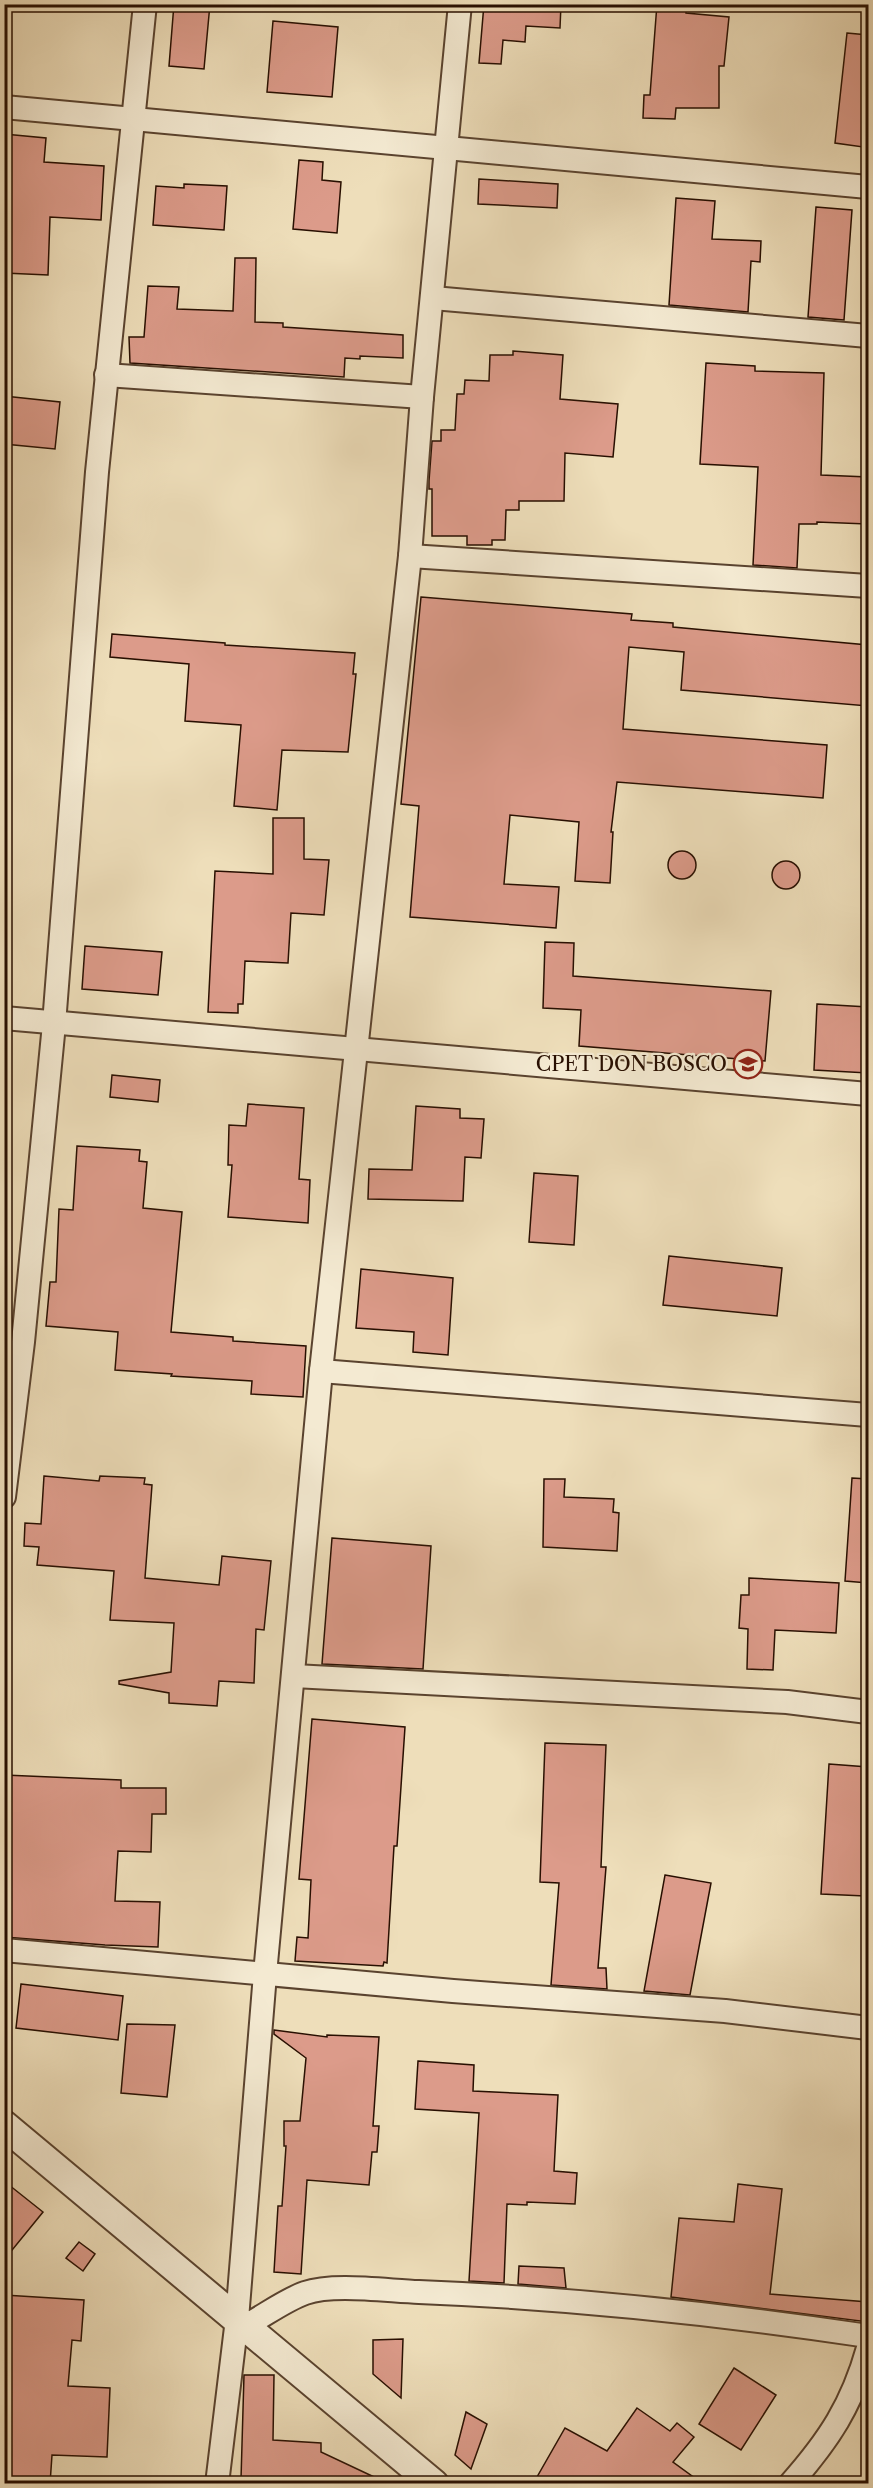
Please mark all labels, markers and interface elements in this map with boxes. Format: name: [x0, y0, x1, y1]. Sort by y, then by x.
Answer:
school or university icon: CPET DON BOSCO: [732, 1048, 764, 1080]
place label: CPET DON BOSCO: [536, 1052, 727, 1076]

